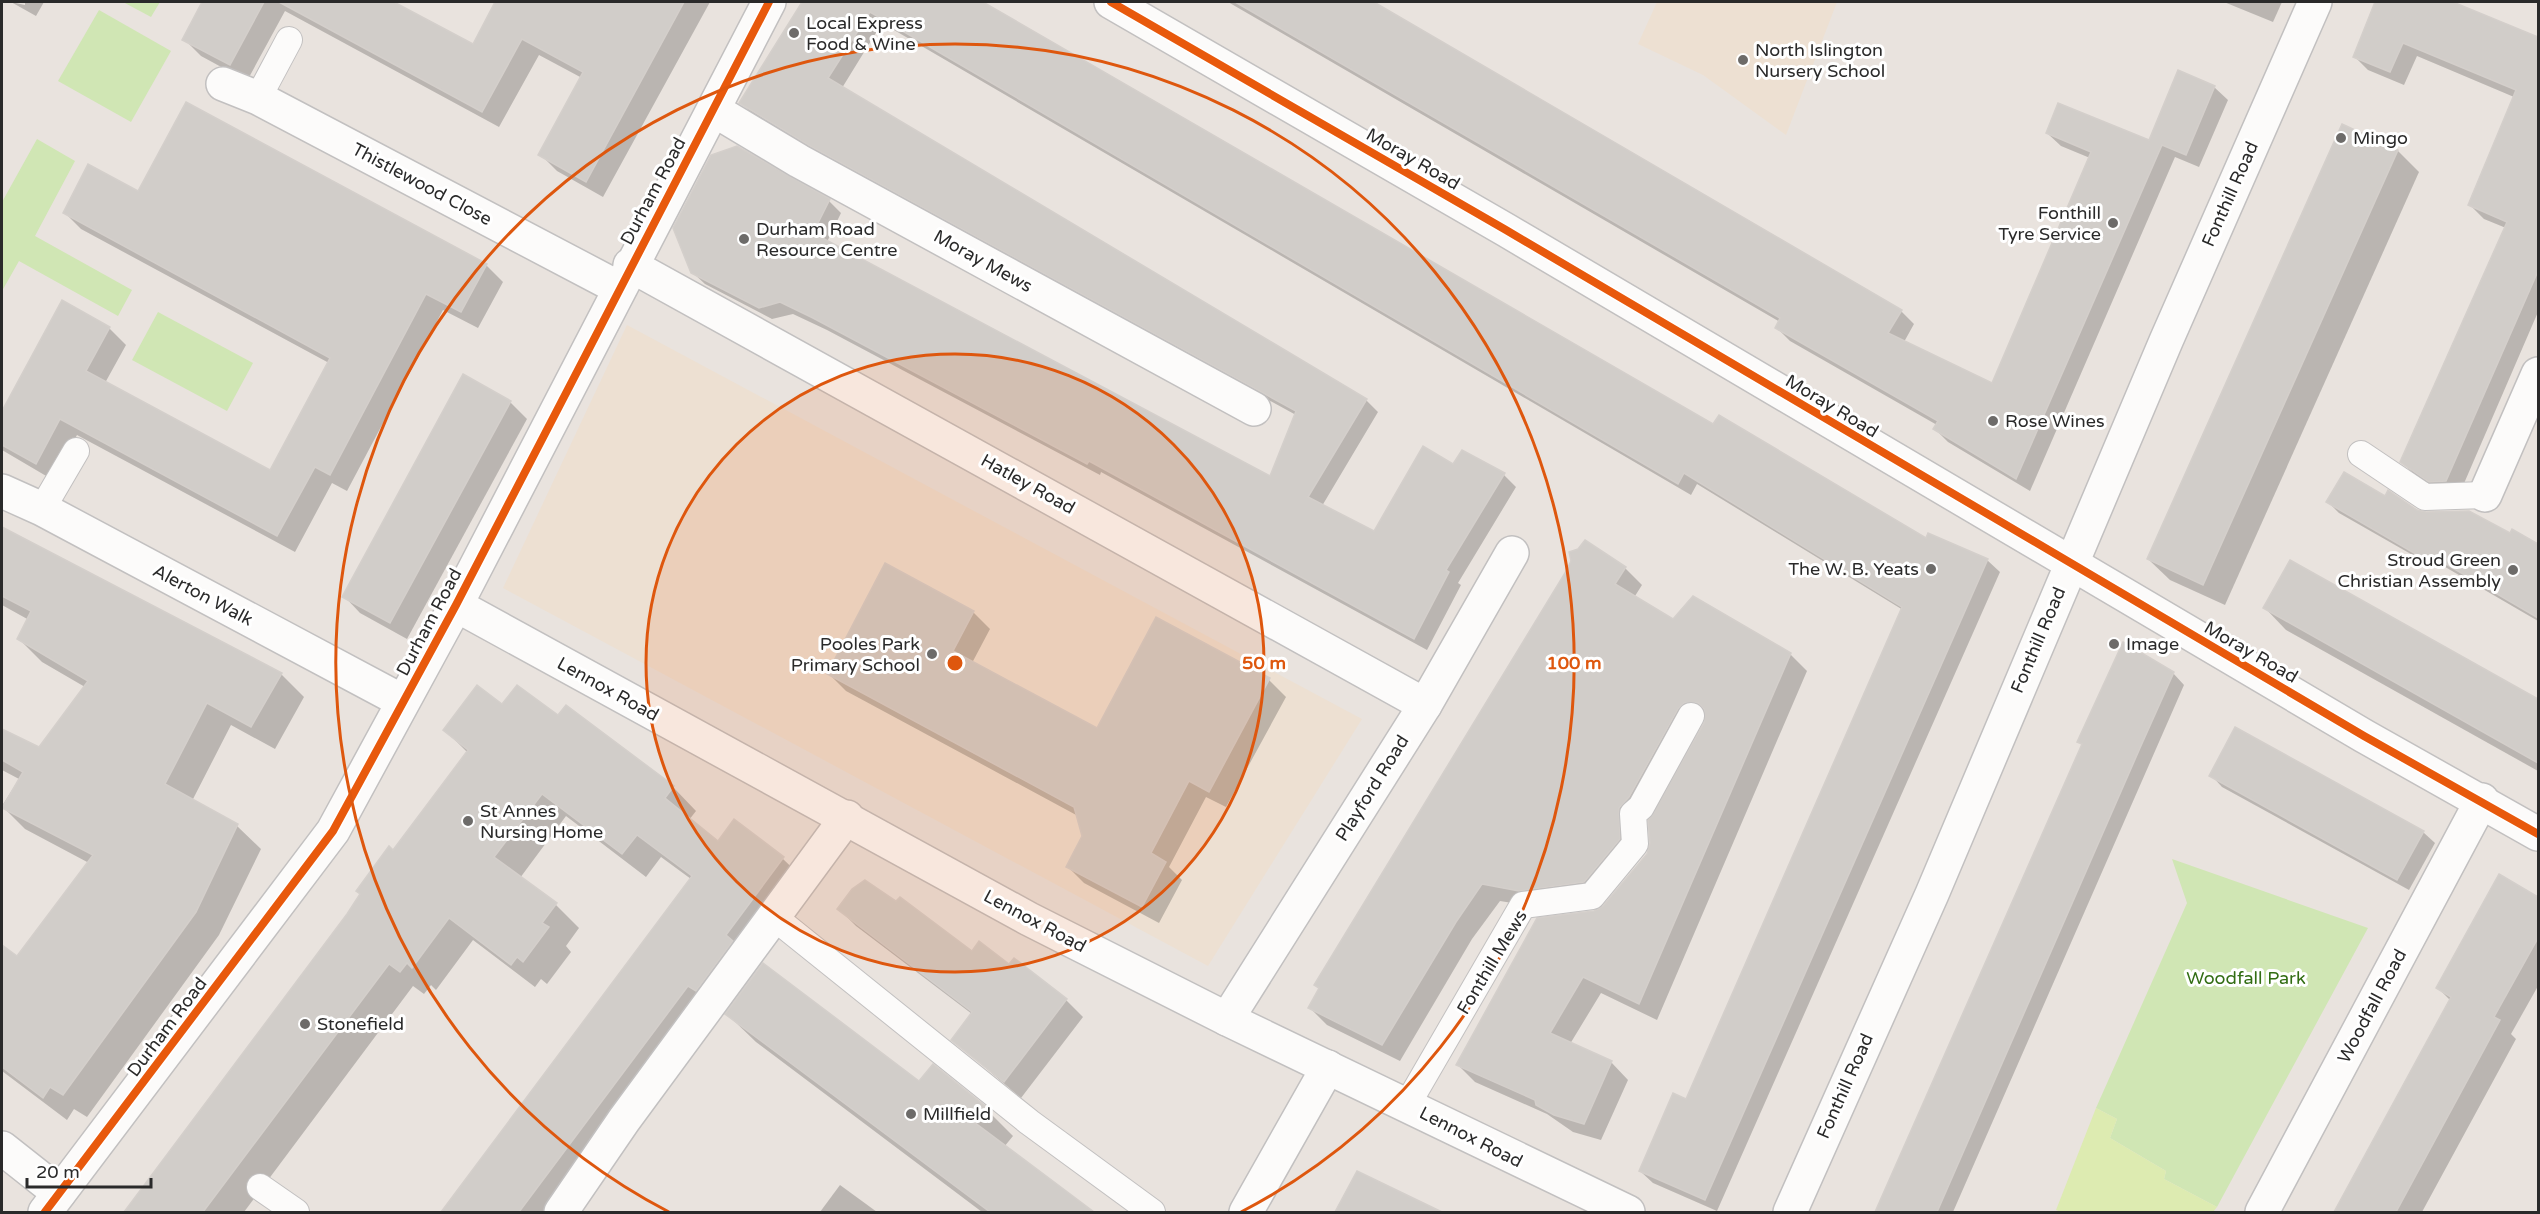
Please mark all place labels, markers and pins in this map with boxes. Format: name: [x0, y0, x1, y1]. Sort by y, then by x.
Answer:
place label: Local Express Food & Wine: [806, 12, 923, 55]
marker: Local Express Food & Wine: [787, 26, 801, 40]
place label: North Islington Nursery School: [1755, 39, 1885, 82]
marker: North Islington Nursery School: [1736, 53, 1750, 67]
place label: Mingo: [2353, 127, 2408, 149]
marker: Mingo: [2334, 131, 2348, 145]
place label: Fonthill Tyre Service: [1998, 202, 2101, 245]
marker: Fonthill Tyre Service: [2106, 216, 2120, 230]
place label: Durham Road Resource Centre: [756, 218, 897, 261]
marker: Durham Road Resource Centre: [737, 232, 751, 246]
place label: Rose Wines: [2005, 410, 2105, 432]
marker: Rose Wines: [1986, 414, 2000, 428]
place label: Stroud Green Christian Assembly: [2338, 549, 2501, 592]
place label: The W. B. Yeats: [1788, 558, 1919, 580]
marker: The W. B. Yeats: [1924, 562, 1938, 576]
marker: Stroud Green Christian Assembly: [2506, 563, 2520, 577]
place label: Pooles Park Primary School: [791, 633, 920, 676]
place label: Image: [2126, 633, 2179, 655]
marker: Image: [2107, 637, 2121, 651]
marker: Pooles Park Primary School: [925, 647, 939, 661]
centre of rings: [945, 653, 965, 673]
place label: St Annes Nursing Home: [480, 800, 603, 843]
marker: St Annes Nursing Home: [461, 814, 475, 828]
place label: Stonefield: [317, 1013, 404, 1035]
marker: Stonefield: [298, 1017, 312, 1031]
place label: Millfield: [923, 1103, 991, 1125]
marker: Millfield: [904, 1107, 918, 1121]

